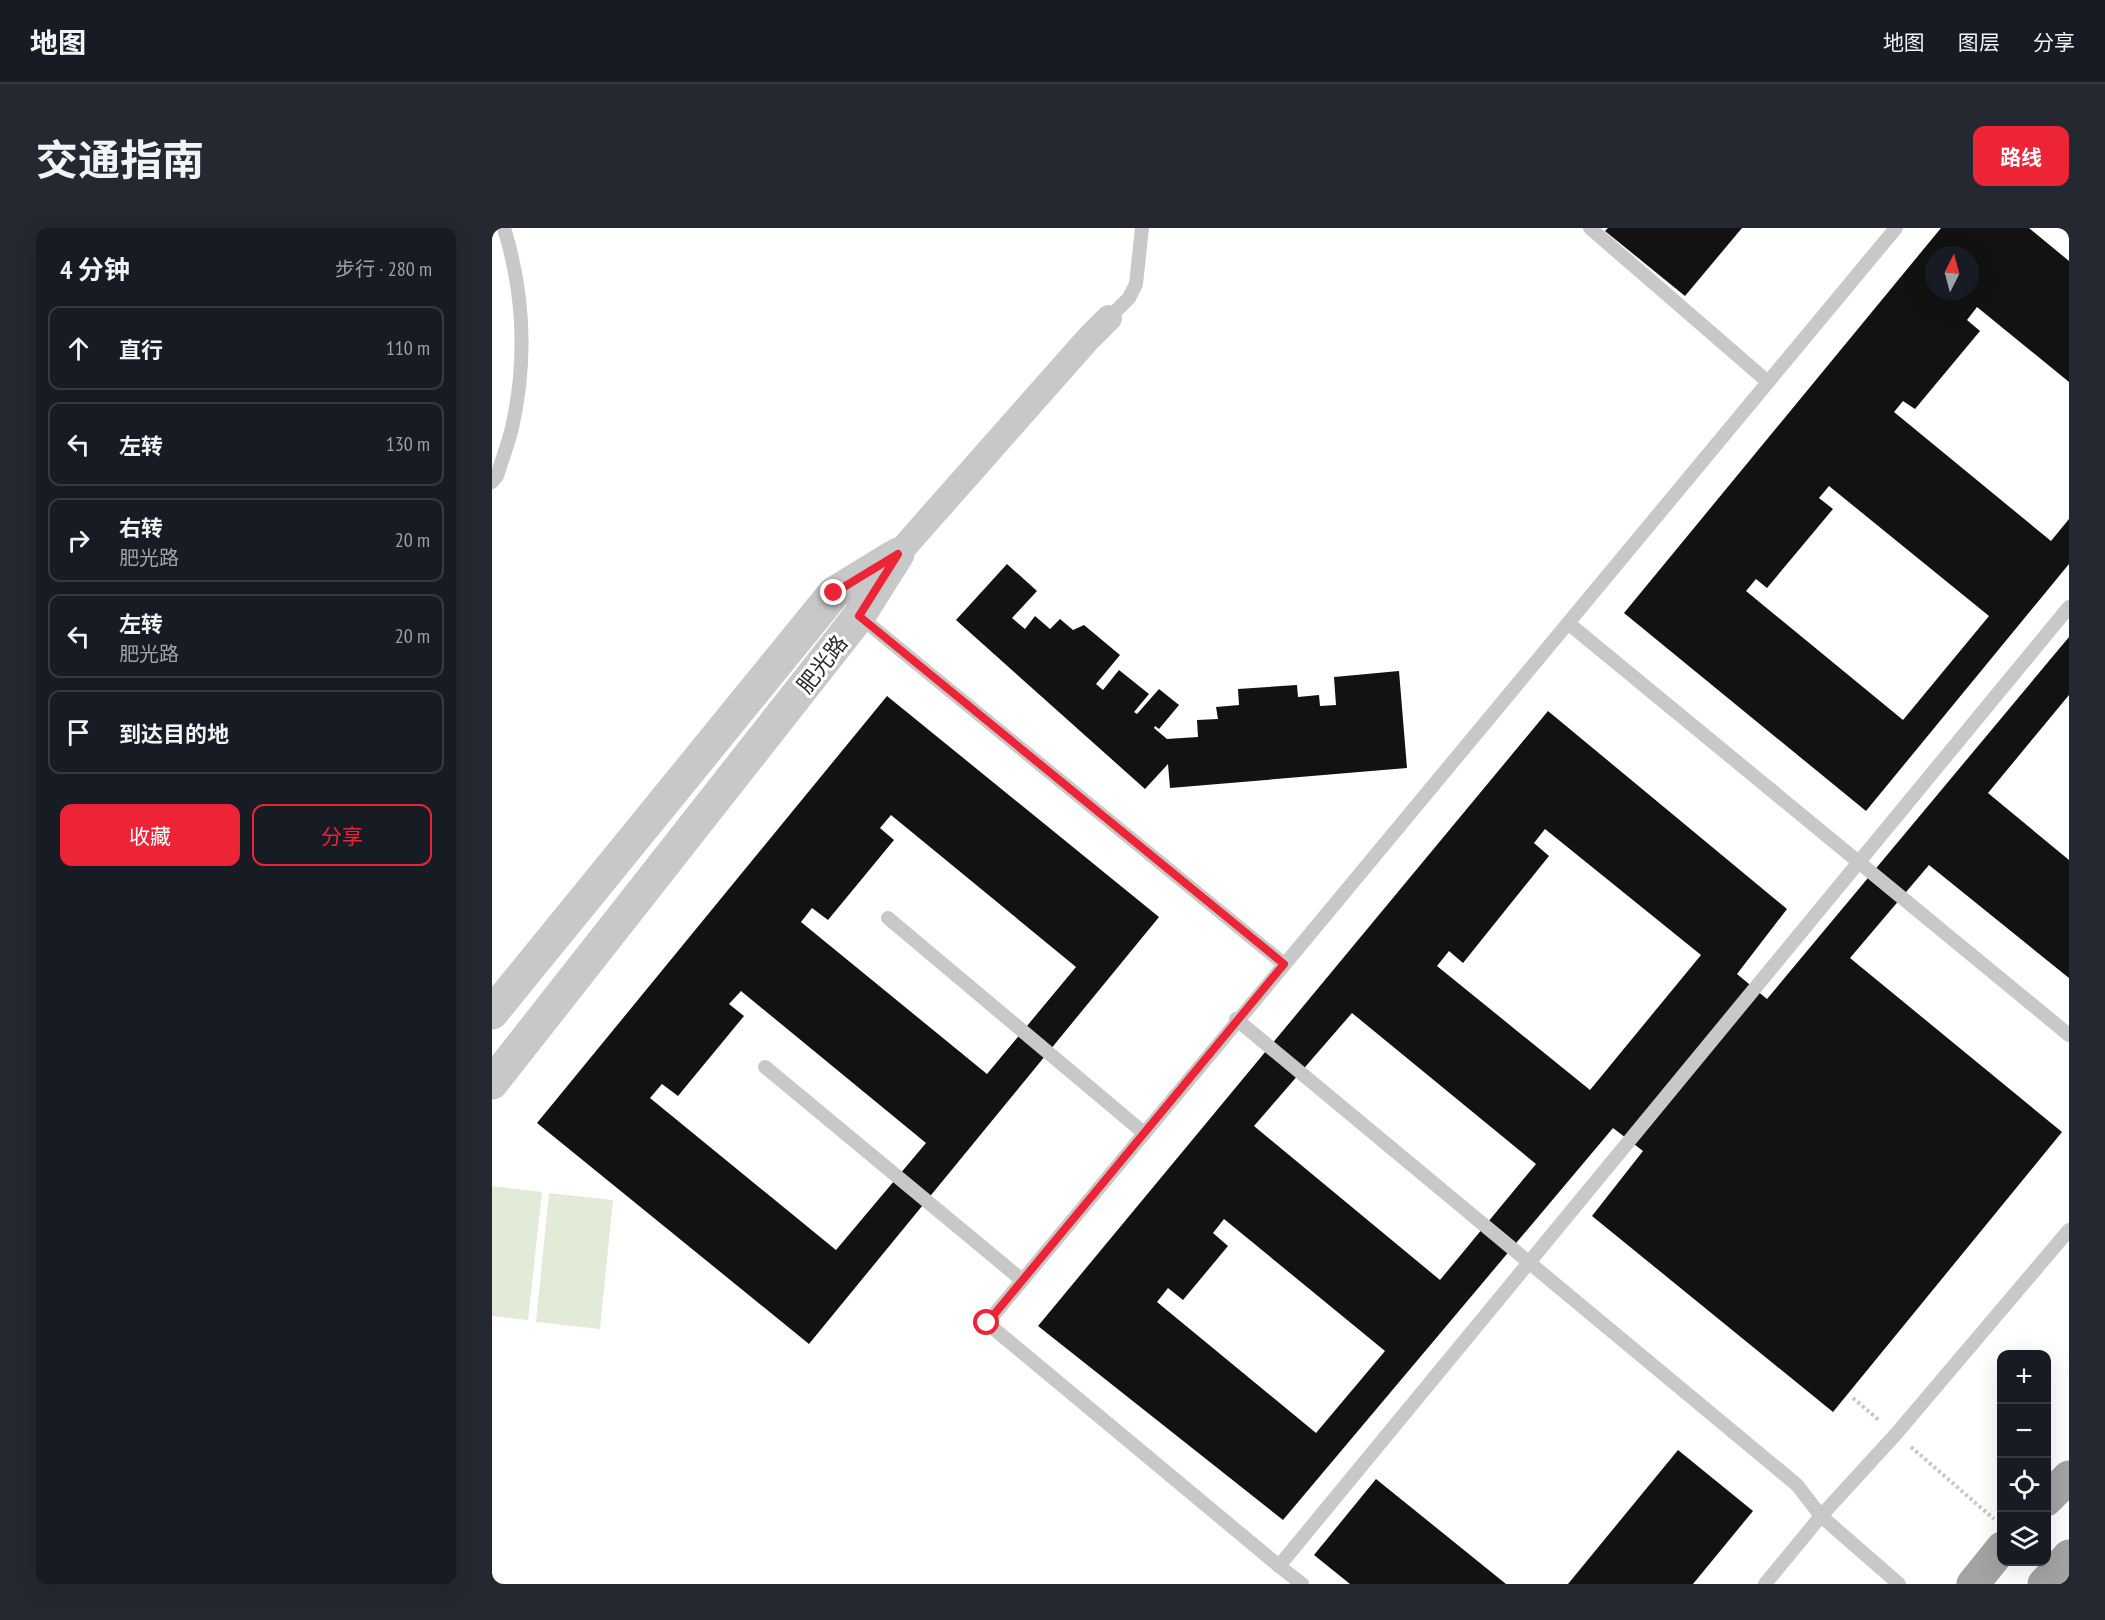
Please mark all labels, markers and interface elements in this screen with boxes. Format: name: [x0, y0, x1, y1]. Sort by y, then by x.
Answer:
text: 地图: [30, 24, 86, 61]
text: 地图: [1883, 29, 1925, 56]
text: 图层: [1958, 29, 2000, 56]
text: 分享: [2033, 29, 2075, 56]
button: 路线: [1973, 126, 2069, 186]
text: 交通指南: [36, 132, 204, 187]
north arrow: [1925, 246, 1979, 300]
text: 4 分钟: [60, 253, 130, 286]
text: 步行 · 280 m: [335, 256, 432, 282]
icon: ahead: [62, 332, 95, 365]
text: 110 m: [386, 335, 430, 361]
text: 直行: [119, 336, 163, 364]
icon: left: [62, 428, 95, 461]
text: 130 m: [386, 431, 430, 457]
text: 左转: [119, 432, 163, 460]
text: 右转: [119, 514, 163, 542]
icon: right: [62, 524, 95, 557]
text: 20 m: [395, 527, 430, 553]
text: 肥光路: [119, 545, 179, 571]
route end: [820, 579, 846, 605]
text: 左转: [119, 610, 163, 638]
icon: left: [62, 620, 95, 653]
text: 20 m: [395, 623, 430, 649]
street label: 肥光路: [791, 629, 853, 699]
text: 肥光路: [119, 641, 179, 667]
icon: arrive: [62, 716, 95, 749]
text: 到达目的地: [119, 720, 229, 748]
button: 收藏: [60, 804, 240, 866]
button: 分享: [252, 804, 432, 866]
route start: [973, 1309, 999, 1335]
map controls: [1997, 1350, 2051, 1566]
button: +: [1997, 1350, 2051, 1404]
button: −: [1997, 1404, 2051, 1458]
button: locate: [1997, 1458, 2051, 1512]
button: layers: [1997, 1512, 2051, 1566]

